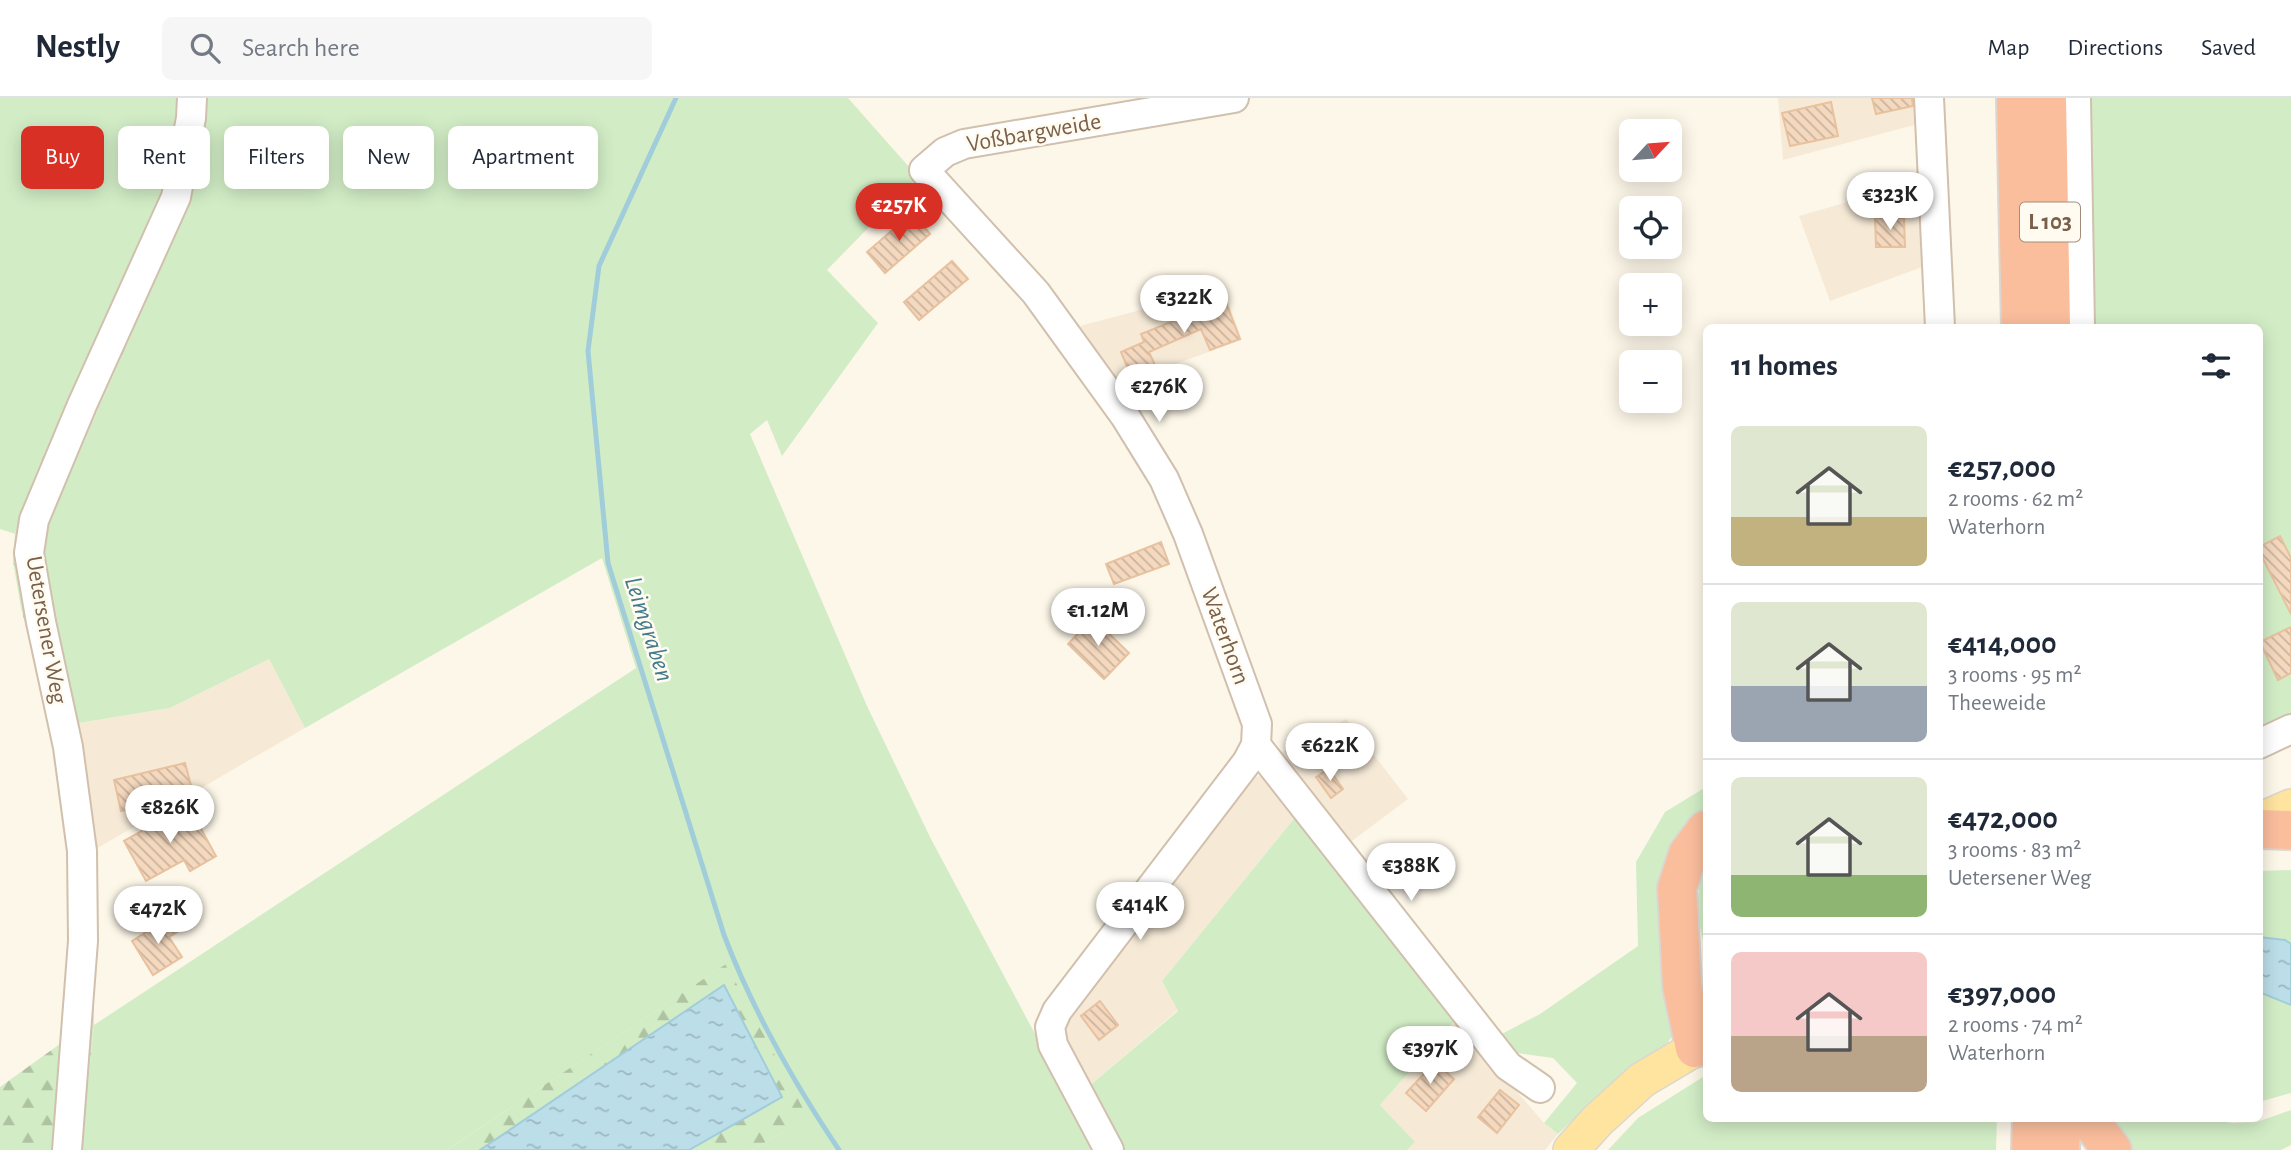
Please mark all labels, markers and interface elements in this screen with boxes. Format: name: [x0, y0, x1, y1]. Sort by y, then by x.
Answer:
search box: [162, 17, 652, 80]
icon: search: [186, 29, 224, 67]
text: Nestly: [35, 31, 120, 64]
text: Search here: [242, 35, 360, 61]
text: Map: [1987, 36, 2029, 60]
text: Directions: [2067, 36, 2163, 60]
text: Saved: [2201, 36, 2256, 60]
street label: Voßbargweide: [965, 109, 1103, 157]
north arrow: [1619, 119, 1682, 182]
map controls: [1619, 119, 1682, 413]
chip: Buy: [21, 126, 104, 189]
chip: Rent: [118, 126, 210, 189]
chip: Filters: [224, 126, 329, 189]
chip: New: [343, 126, 434, 189]
chip: Apartment: [448, 126, 598, 189]
pin: €323K: [1841, 172, 1939, 232]
text: €323K: [1863, 183, 1917, 206]
pin: €257K: [850, 184, 948, 243]
text: €257K: [872, 194, 926, 217]
button: locate: [1619, 196, 1682, 259]
road number: L 103: [2020, 203, 2080, 242]
button: +: [1619, 273, 1682, 336]
pin: €322K: [1135, 275, 1233, 335]
text: €322K: [1156, 286, 1212, 309]
icon: filters: [2197, 347, 2235, 385]
button: −: [1619, 350, 1682, 413]
text: 11 homes: [1731, 351, 1838, 381]
pin: €276K: [1110, 364, 1208, 424]
text: €276K: [1131, 375, 1187, 398]
text: €257,000: [1948, 453, 2056, 483]
icon: home: [1787, 454, 1871, 538]
text: 2 rooms · 62 m²: [1948, 488, 2083, 511]
text: Waterhorn: [1948, 516, 2045, 539]
street label: Uetersener Weg: [21, 554, 71, 706]
water label: Leimgraben: [620, 573, 678, 685]
street label: Waterhorn: [1196, 584, 1254, 688]
pin: €1.12M: [1041, 588, 1155, 648]
text: €1.12M: [1067, 599, 1129, 622]
text: €414,000: [1948, 629, 2057, 659]
icon: home: [1787, 630, 1871, 714]
text: 3 rooms · 95 m²: [1948, 664, 2081, 687]
text: Theeweide: [1948, 692, 2046, 715]
pin: €622K: [1281, 724, 1379, 783]
text: €622K: [1302, 734, 1358, 757]
pin: €826K: [121, 786, 219, 845]
text: €826K: [141, 796, 199, 819]
text: €472,000: [1948, 804, 2058, 834]
icon: home: [1787, 805, 1871, 889]
text: 3 rooms · 83 m²: [1948, 839, 2081, 862]
pin: €388K: [1362, 844, 1460, 903]
text: €388K: [1383, 854, 1439, 877]
text: Uetersener Weg: [1948, 867, 2091, 890]
pin: €414K: [1091, 882, 1189, 942]
pin: €472K: [109, 886, 207, 946]
text: €414K: [1112, 893, 1168, 916]
text: €472K: [130, 897, 186, 920]
text: €397,000: [1948, 979, 2056, 1009]
icon: home: [1787, 980, 1871, 1064]
text: 2 rooms · 74 m²: [1948, 1014, 2083, 1037]
pin: €397K: [1381, 1026, 1479, 1086]
text: €397K: [1402, 1037, 1458, 1060]
text: Waterhorn: [1948, 1042, 2045, 1065]

